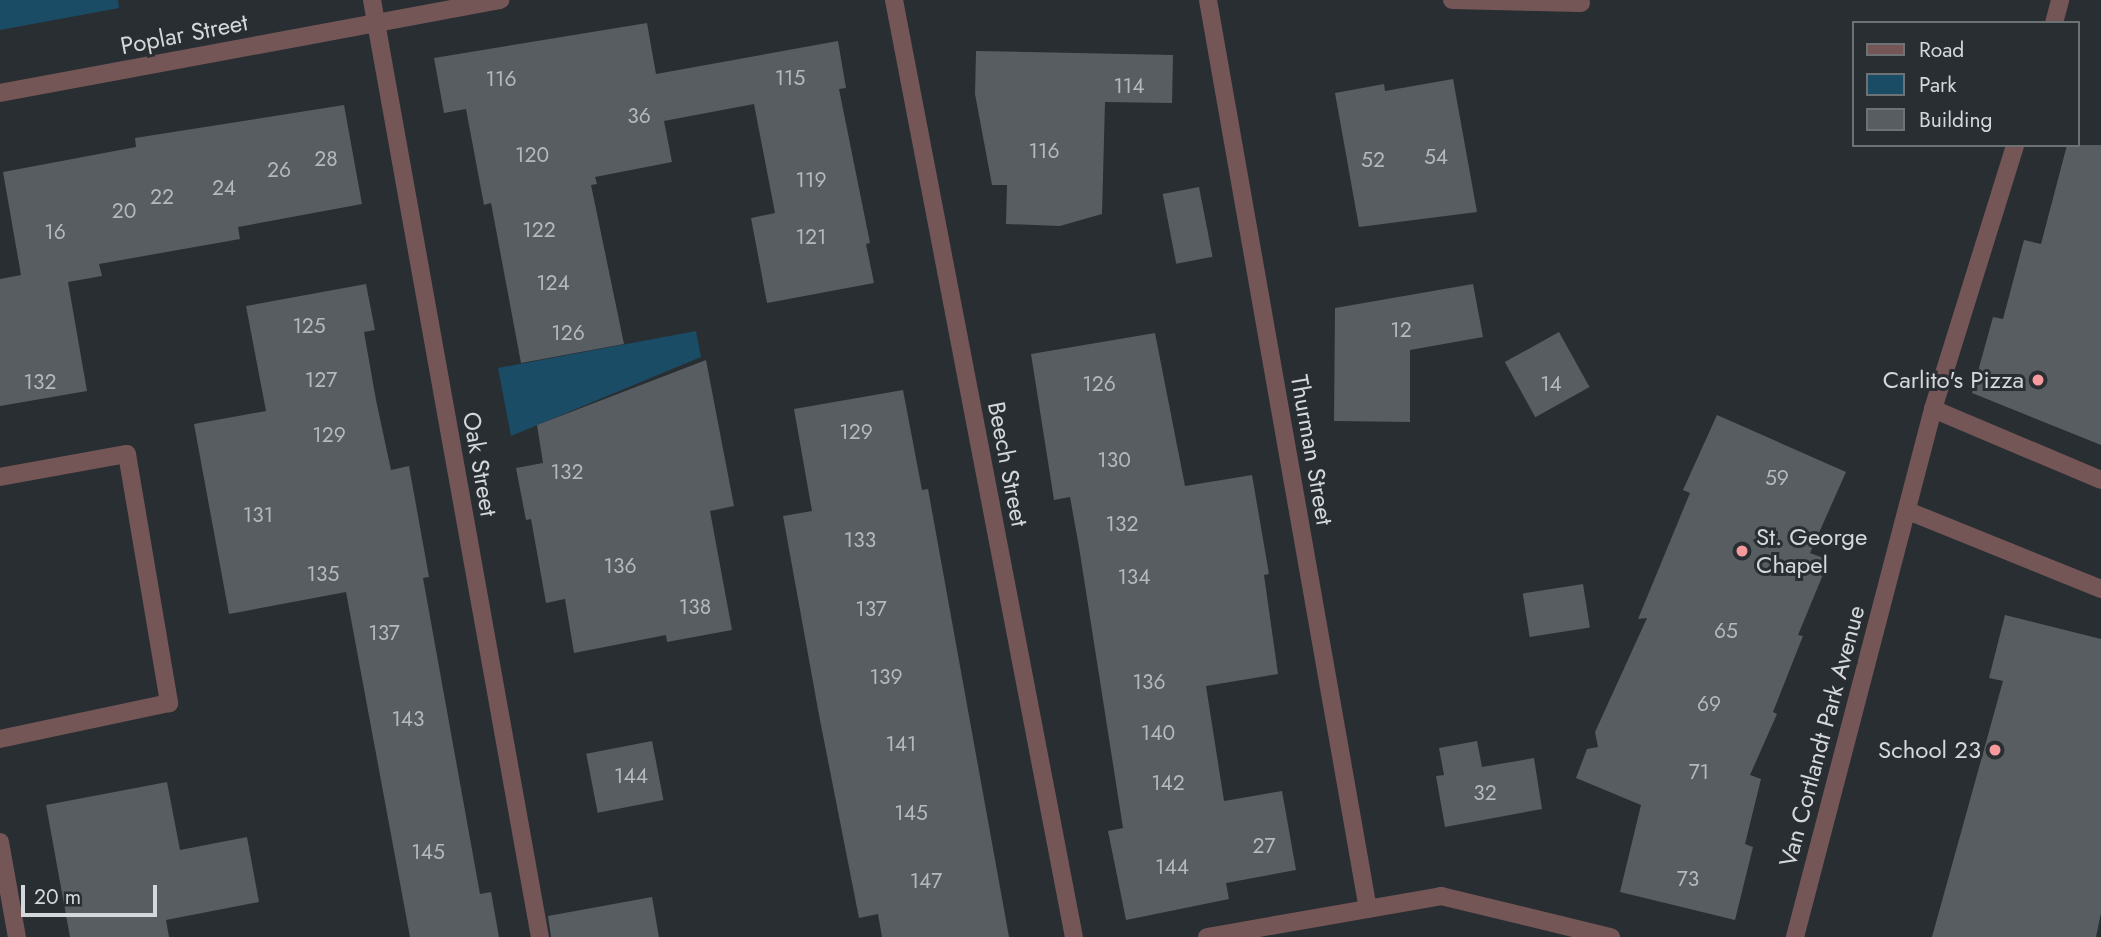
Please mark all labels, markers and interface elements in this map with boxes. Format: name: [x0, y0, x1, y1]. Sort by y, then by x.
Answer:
street label: Poplar Street: [118, 8, 250, 60]
legend: [1853, 21, 2080, 147]
text: Road: [1919, 35, 1964, 65]
house number: 115: [775, 65, 805, 91]
house number: 116: [486, 66, 516, 92]
text: Park: [1919, 70, 1956, 100]
house number: 114: [1113, 73, 1145, 99]
house number: 36: [627, 103, 651, 129]
text: Building: [1919, 105, 1992, 135]
house number: 116: [1029, 138, 1059, 164]
house number: 120: [515, 142, 549, 168]
house number: 54: [1424, 144, 1448, 170]
house number: 28: [314, 146, 338, 172]
house number: 52: [1361, 147, 1385, 173]
house number: 26: [267, 157, 291, 183]
house number: 119: [796, 167, 826, 193]
house number: 24: [212, 175, 236, 201]
house number: 22: [150, 184, 174, 210]
house number: 20: [112, 198, 136, 224]
house number: 122: [522, 217, 556, 243]
house number: 16: [44, 219, 66, 245]
house number: 121: [796, 224, 826, 250]
house number: 124: [536, 270, 570, 296]
house number: 125: [292, 313, 326, 339]
house number: 12: [1390, 317, 1412, 343]
house number: 126: [551, 320, 585, 346]
place label: Carlito's Pizza: [1883, 366, 2024, 394]
house number: 127: [305, 367, 337, 393]
house number: 132: [24, 369, 56, 395]
house number: 126: [1082, 371, 1116, 397]
house number: 14: [1540, 371, 1562, 397]
marker: Carlito's Pizza: [2030, 372, 2046, 388]
street label: Thurman Street: [1285, 373, 1339, 527]
street label: Beech Street: [982, 399, 1034, 529]
street label: Oak Street: [457, 410, 503, 518]
house number: 129: [839, 419, 873, 445]
house number: 129: [312, 422, 346, 448]
house number: 130: [1097, 447, 1131, 473]
house number: 132: [551, 459, 583, 485]
house number: 59: [1765, 465, 1789, 491]
house number: 131: [243, 502, 273, 528]
house number: 132: [1106, 511, 1138, 537]
place label: St. George Chapel: [1756, 523, 1867, 579]
house number: 133: [844, 527, 876, 553]
marker: St. George Chapel: [1734, 543, 1750, 559]
house number: 136: [603, 553, 637, 579]
house number: 135: [307, 561, 339, 587]
house number: 134: [1117, 564, 1151, 590]
house number: 138: [679, 594, 711, 620]
house number: 137: [855, 596, 887, 622]
street label: Van Cortlandt Park Avenue: [1773, 602, 1871, 870]
house number: 65: [1714, 618, 1738, 644]
house number: 137: [368, 620, 400, 646]
house number: 139: [869, 664, 903, 690]
house number: 136: [1132, 669, 1166, 695]
house number: 69: [1697, 691, 1721, 717]
house number: 143: [391, 706, 425, 732]
house number: 140: [1141, 720, 1175, 746]
house number: 141: [885, 731, 917, 757]
place label: School 23: [1878, 736, 1981, 764]
marker: School 23: [1987, 742, 2003, 758]
house number: 71: [1689, 759, 1709, 785]
house number: 144: [614, 763, 648, 789]
house number: 142: [1151, 770, 1185, 796]
house number: 32: [1473, 780, 1497, 806]
house number: 145: [894, 800, 928, 826]
house number: 27: [1253, 833, 1275, 859]
house number: 145: [411, 839, 445, 865]
house number: 144: [1155, 854, 1189, 880]
house number: 73: [1677, 866, 1699, 892]
house number: 147: [910, 868, 942, 894]
scale bar: [24, 870, 161, 914]
text: 20 m: [34, 882, 81, 912]

